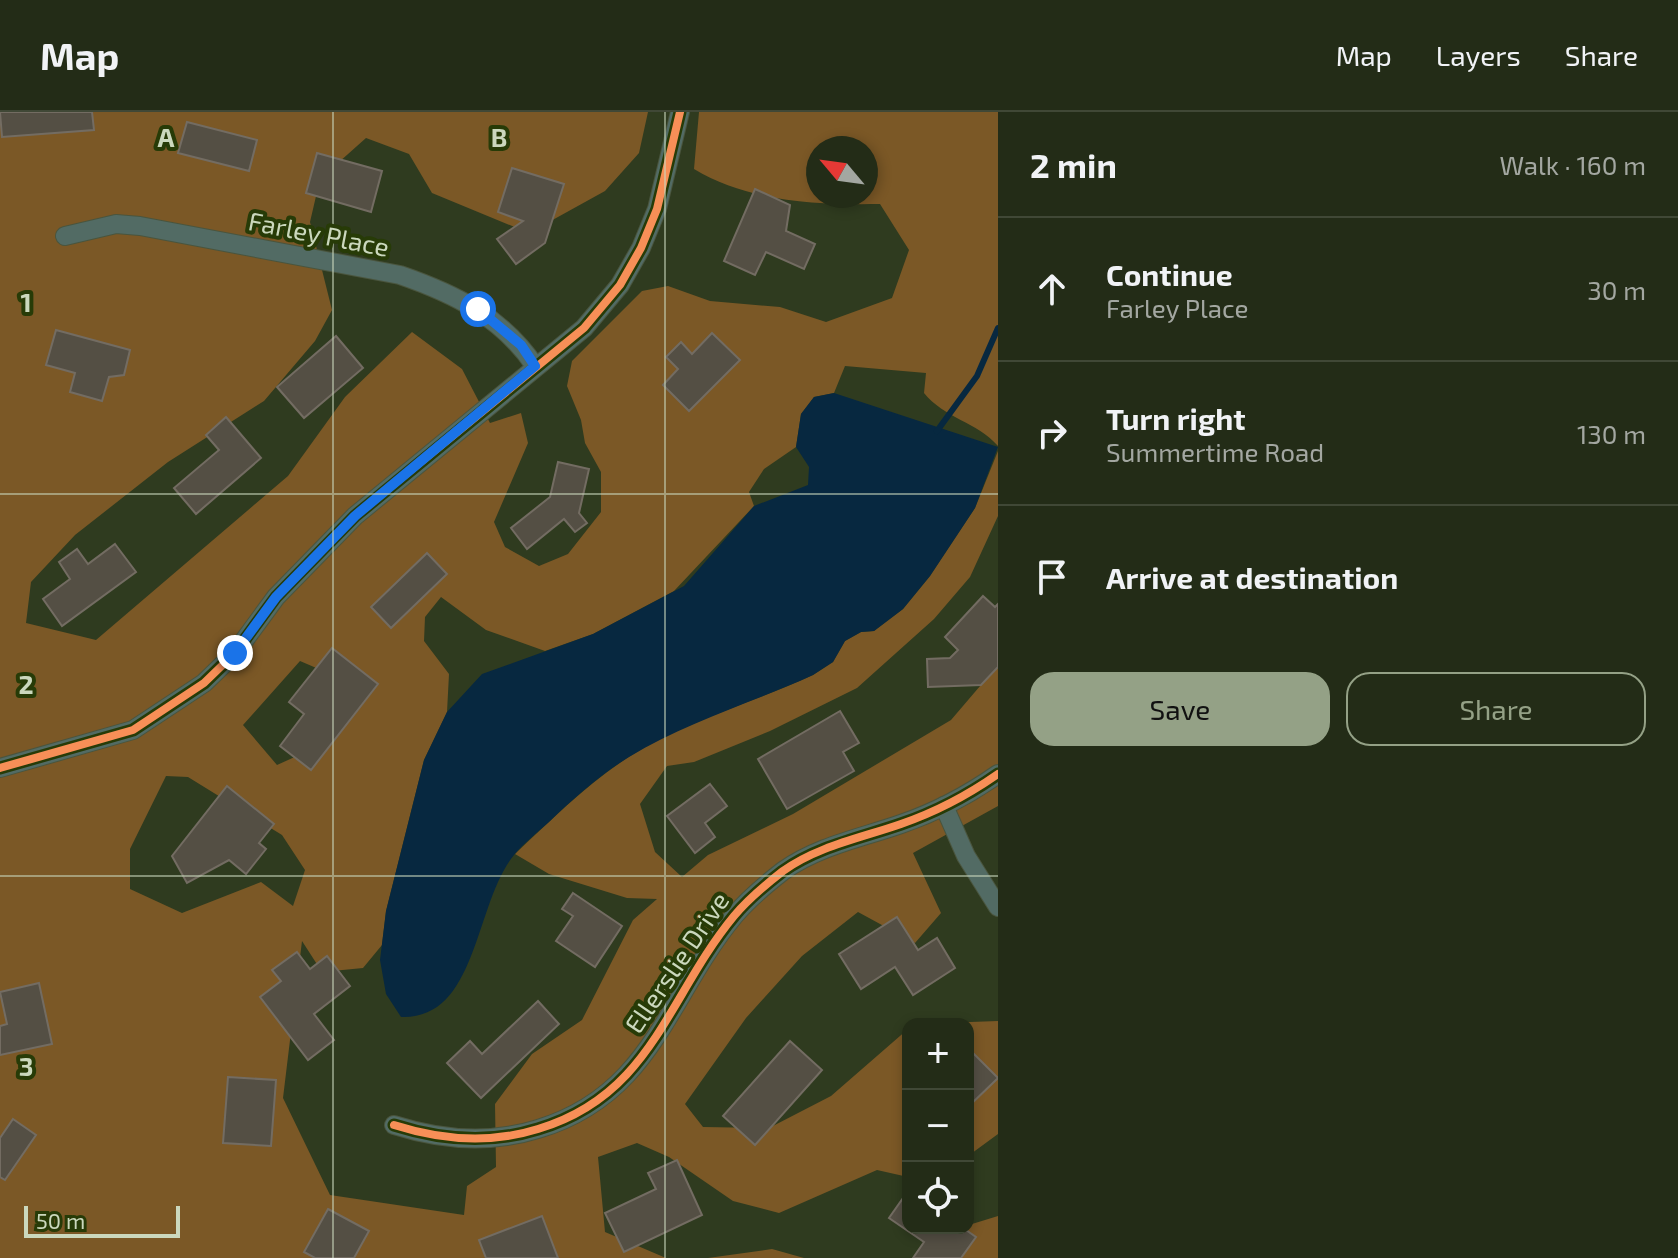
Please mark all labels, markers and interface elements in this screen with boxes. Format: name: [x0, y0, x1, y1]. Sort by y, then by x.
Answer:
text: Map: [40, 32, 119, 78]
text: Map: [1336, 38, 1392, 72]
text: Layers: [1436, 38, 1521, 72]
text: Share: [1565, 38, 1638, 72]
text: A: [158, 121, 175, 152]
text: B: [491, 121, 507, 152]
north arrow: [806, 136, 878, 208]
text: 2 min: [1030, 144, 1117, 185]
text: Walk · 160 m: [1499, 149, 1646, 180]
street label: Farley Place: [246, 204, 392, 262]
text: Continue: [1106, 256, 1233, 292]
icon: ahead: [1030, 267, 1074, 311]
text: 30 m: [1587, 274, 1646, 305]
text: 1: [20, 286, 32, 317]
route start: [460, 291, 496, 327]
text: Farley Place: [1106, 292, 1249, 323]
text: Turn right: [1106, 400, 1246, 436]
icon: right: [1030, 411, 1074, 455]
text: 130 m: [1577, 418, 1646, 449]
text: Summertime Road: [1106, 436, 1324, 467]
icon: arrive: [1030, 555, 1074, 599]
text: Arrive at destination: [1106, 559, 1398, 595]
route end: [217, 635, 253, 671]
text: 2: [18, 668, 34, 699]
button: Save: [1030, 672, 1330, 746]
button: Share: [1346, 672, 1646, 746]
street label: Ellerslie Drive: [618, 886, 734, 1038]
map controls: [902, 1018, 974, 1234]
button: +: [902, 1018, 974, 1090]
text: 3: [19, 1050, 33, 1081]
button: −: [902, 1090, 974, 1162]
button: locate: [902, 1162, 974, 1234]
scale bar: [24, 1202, 180, 1238]
text: 50 m: [36, 1207, 85, 1233]

